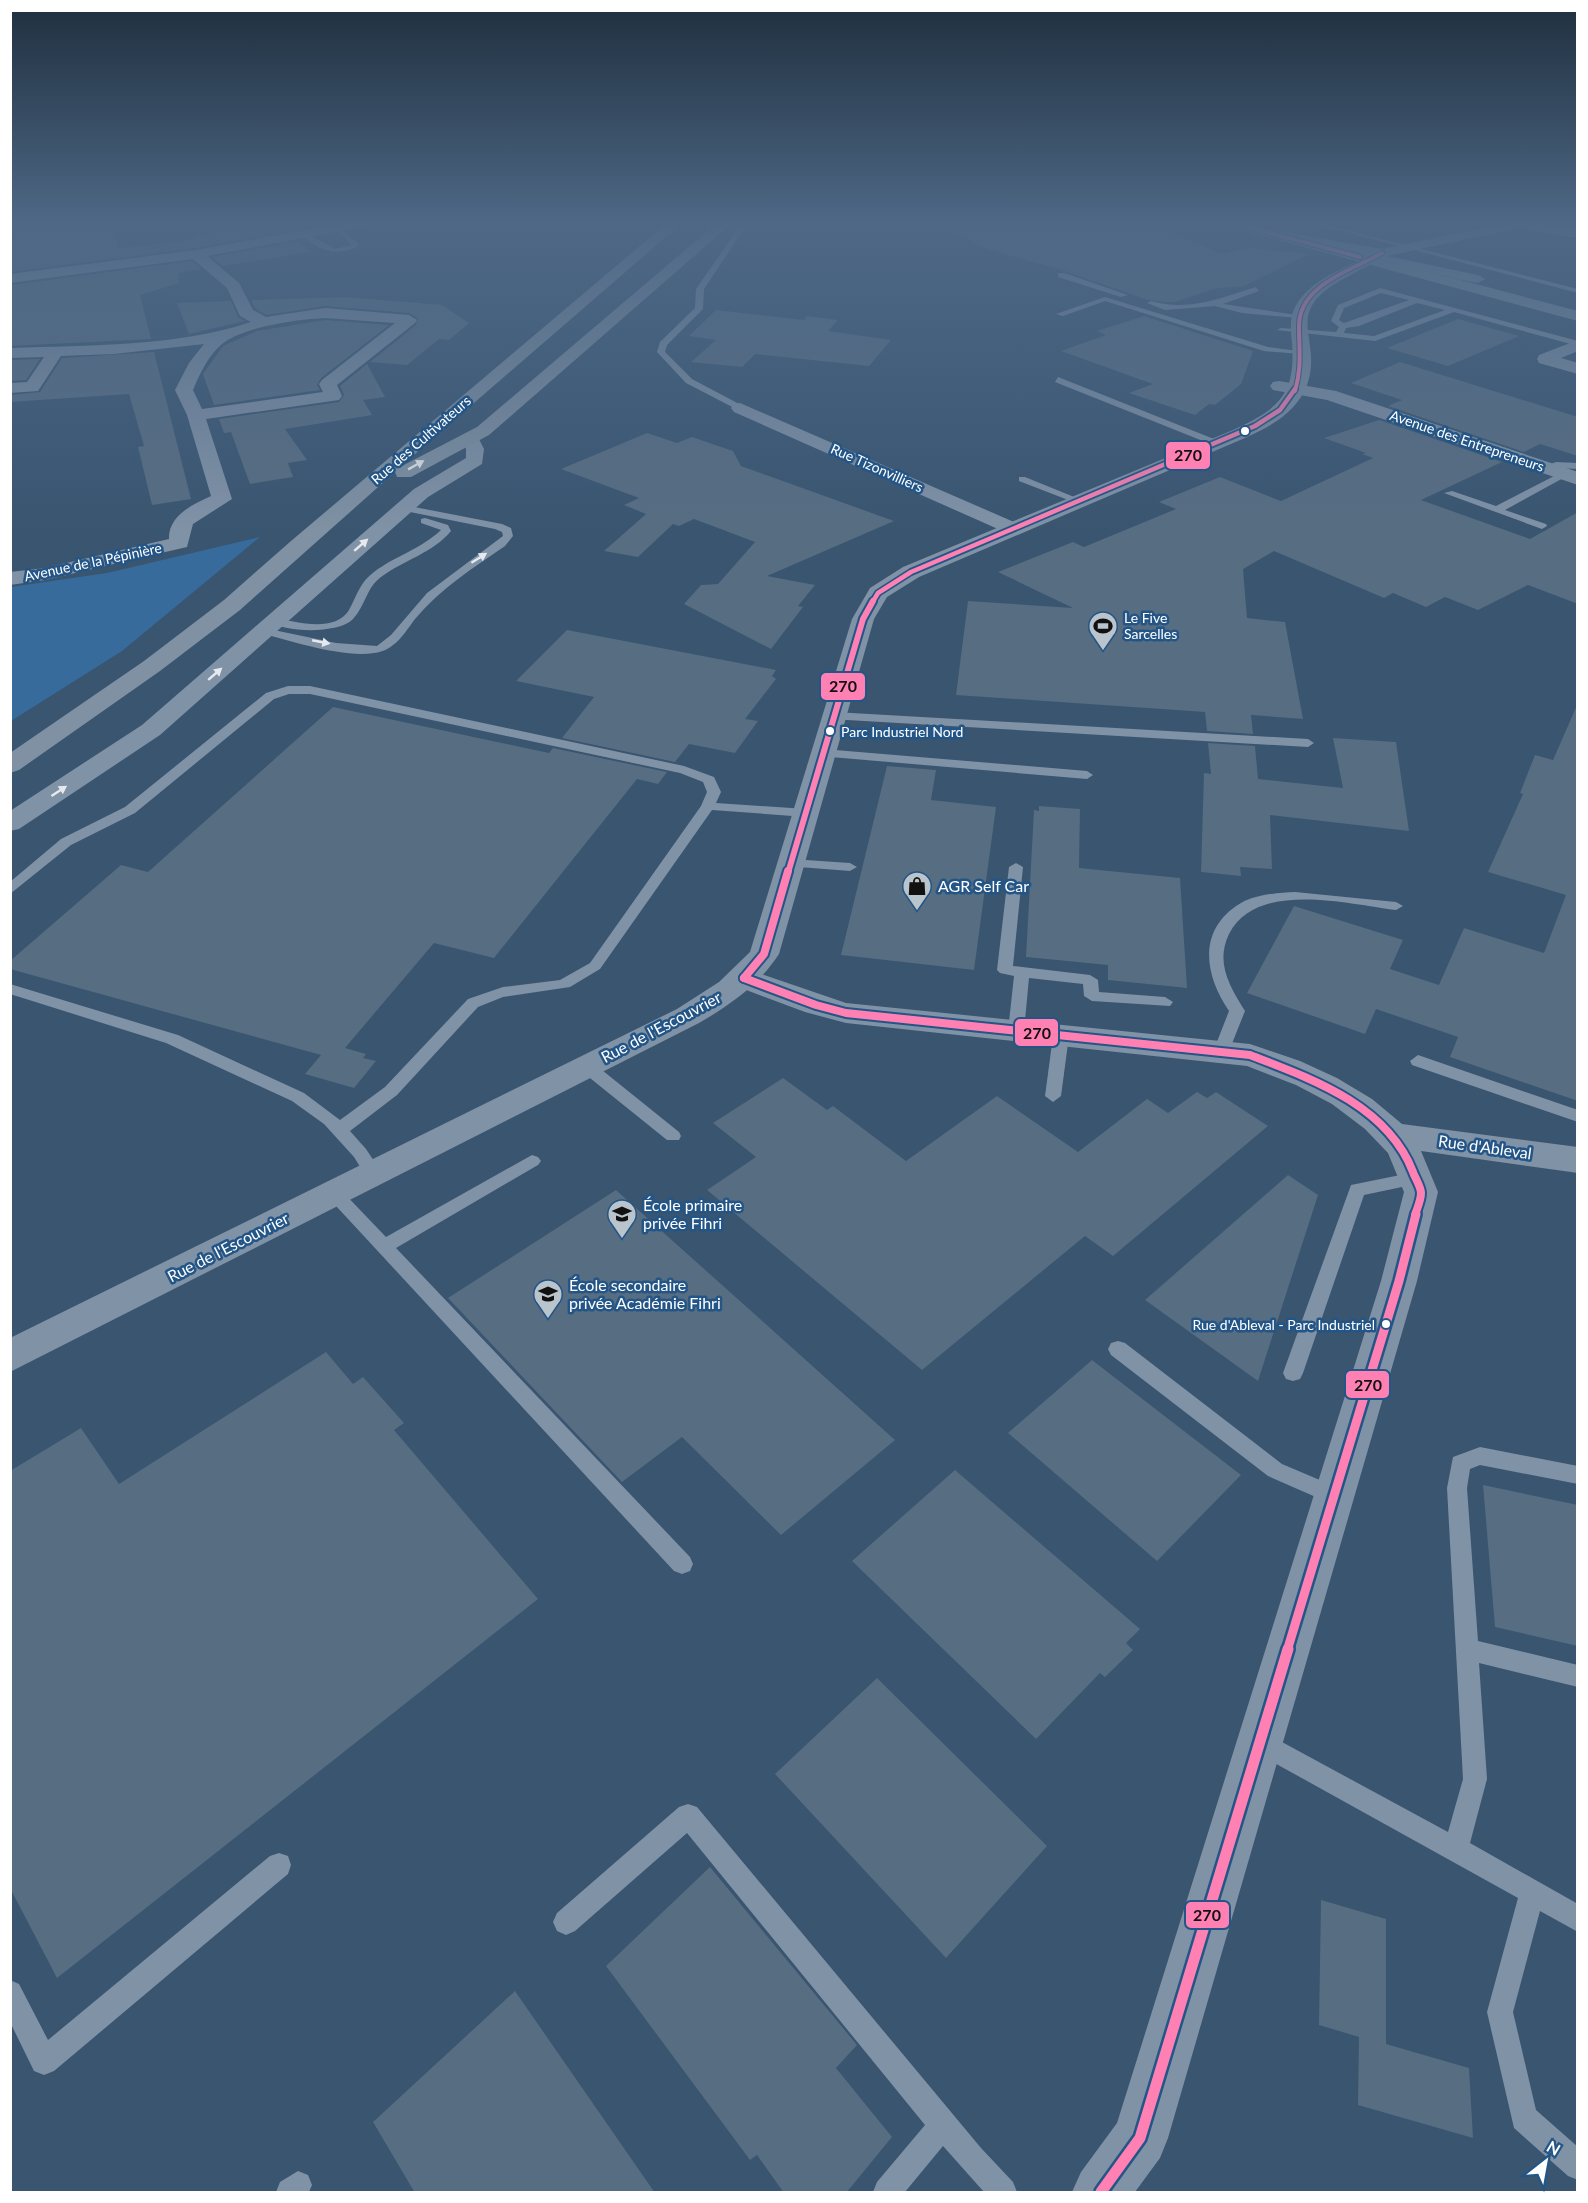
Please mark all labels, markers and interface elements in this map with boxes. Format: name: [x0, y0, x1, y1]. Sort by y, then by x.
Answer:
street label: Rue des Cultivateurs: [367, 392, 474, 487]
street label: Avenue des Entrepreneurs: [1388, 406, 1546, 475]
unlabelled marker: [1239, 425, 1251, 437]
street label: Rue Tizonvilliers: [828, 440, 926, 496]
line badge: 270: [1165, 441, 1211, 470]
text: 270: [1174, 445, 1202, 464]
one-way arrow: [408, 460, 425, 470]
street label: Avenue de la Pépinière: [23, 539, 163, 584]
one-way arrow: [353, 539, 368, 552]
one-way arrow: [471, 553, 487, 564]
place label: Le Five Sarcelles: [1124, 609, 1177, 642]
sports icon: Le Five Sarcelles: [1087, 610, 1119, 652]
one-way arrow: [312, 638, 331, 647]
one-way arrow: [207, 668, 222, 681]
line badge: 270: [820, 672, 866, 701]
text: 270: [829, 676, 857, 695]
place label: Parc Industriel Nord: [841, 723, 963, 740]
marker: Parc Industriel Nord: [824, 725, 836, 737]
one-way arrow: [51, 785, 67, 797]
shop icon: AGR Self Car: [901, 870, 933, 912]
place label: AGR Self Car: [938, 876, 1029, 895]
street label: Rue de l'Escouvrier: [597, 987, 724, 1066]
line badge: 270: [1014, 1018, 1059, 1047]
text: 270: [1023, 1023, 1051, 1042]
street label: Rue d'Ableval: [1437, 1131, 1533, 1162]
place label: École primaire privée Fihri: [643, 1195, 742, 1232]
school or university icon: École primaire privée Fihri: [606, 1198, 638, 1240]
street label: Rue de l'Escouvrier: [164, 1208, 292, 1285]
place label: École secondaire privée Académie Fihri: [569, 1275, 721, 1312]
school or university icon: École secondaire privée Académie Fihri: [532, 1278, 564, 1320]
place label: Rue d'Ableval - Parc Industriel: [1193, 1316, 1375, 1333]
marker: Rue d'Ableval - Parc Industriel: [1380, 1318, 1392, 1330]
line badge: 270: [1345, 1370, 1390, 1399]
text: 270: [1354, 1375, 1382, 1394]
line badge: 270: [1185, 1901, 1230, 1929]
text: 270: [1193, 1905, 1221, 1924]
north arrow: [1516, 2131, 1576, 2191]
text: N: [1544, 2136, 1564, 2159]

